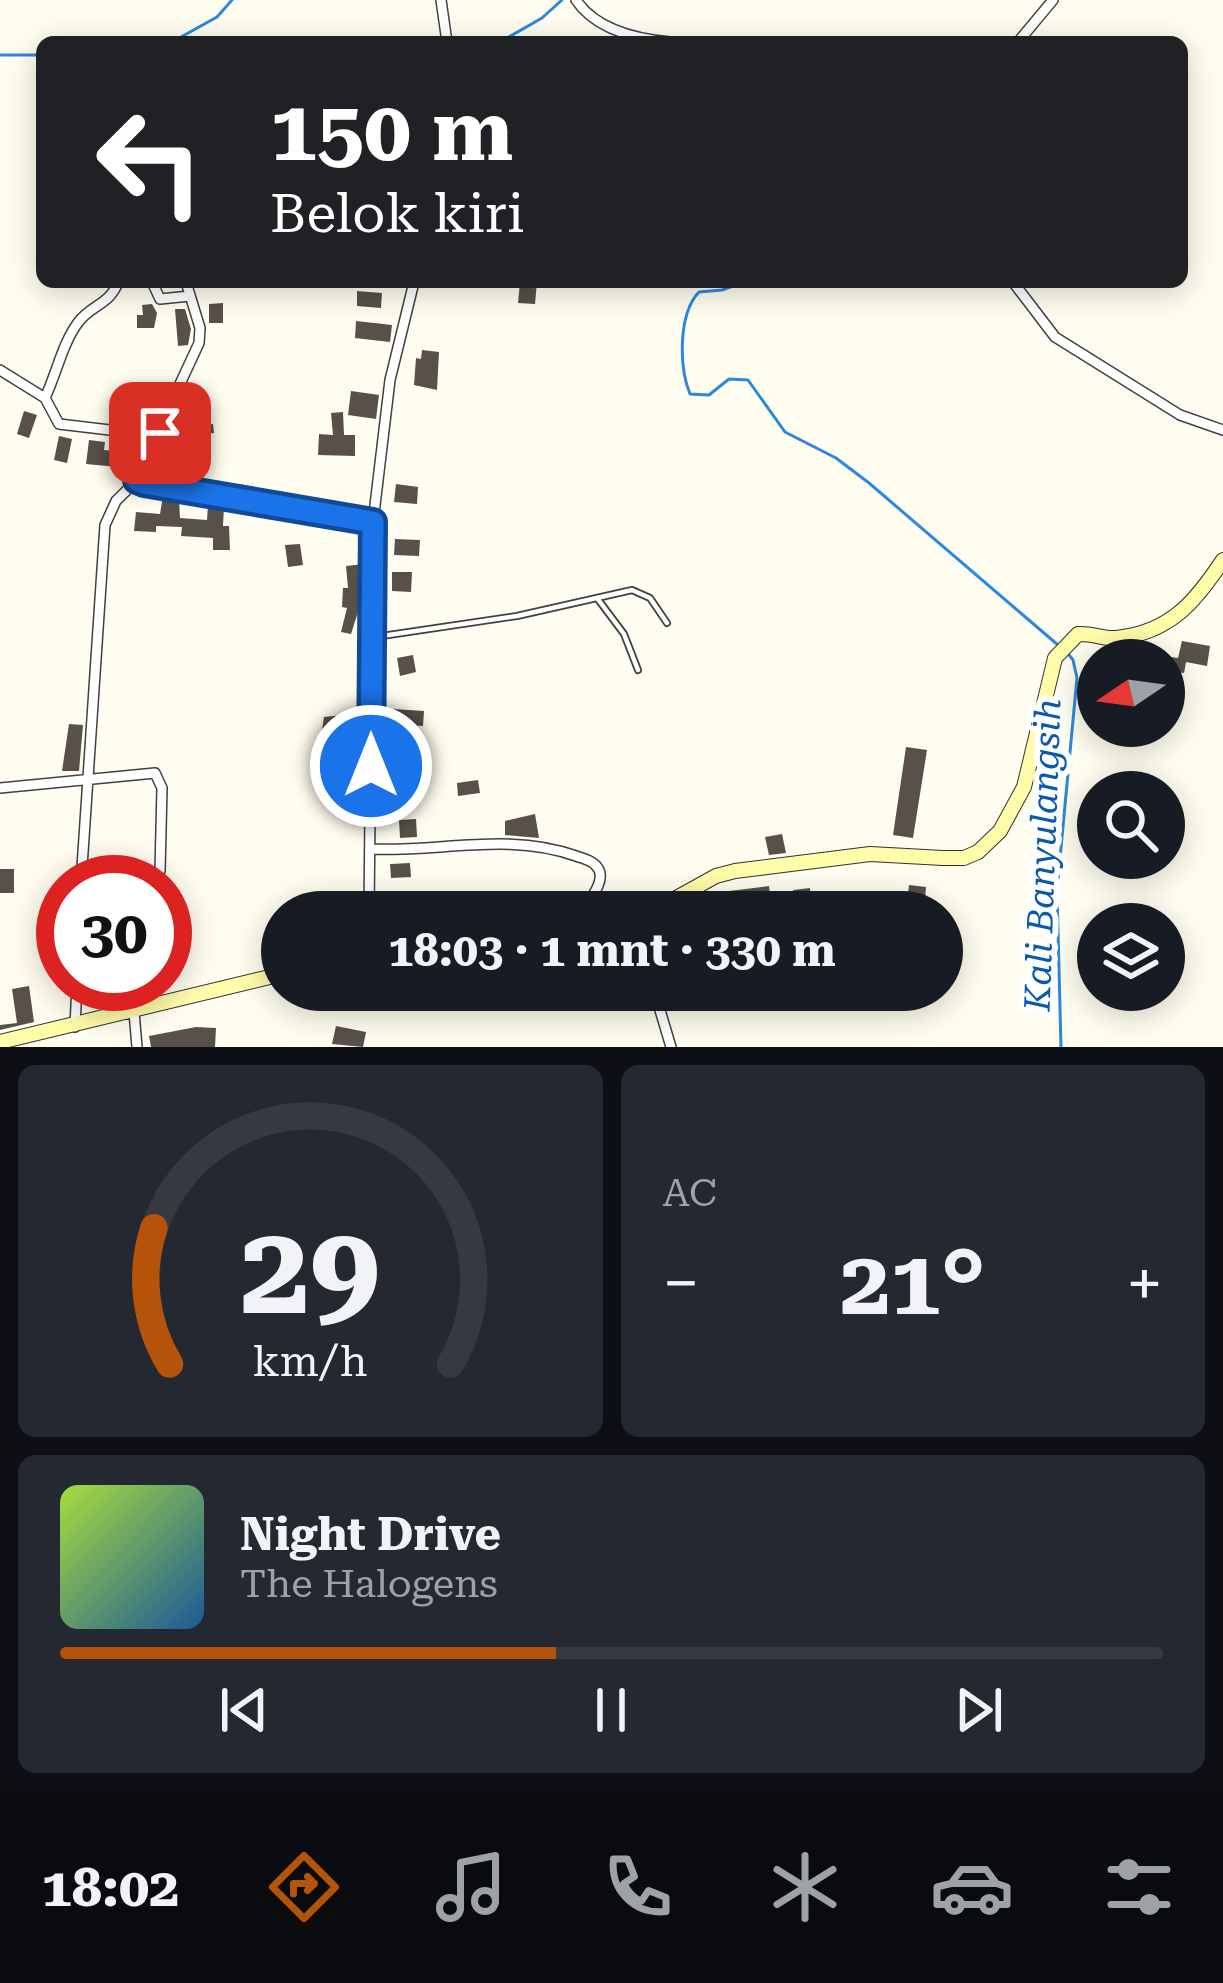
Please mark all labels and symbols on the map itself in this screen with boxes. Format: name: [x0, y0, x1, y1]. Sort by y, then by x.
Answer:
pin: [109, 382, 211, 484]
north arrow: [1077, 639, 1185, 747]
water label: Kali Banyulangsih: [1017, 698, 1069, 1013]
position arrow: [308, 703, 434, 829]
speed limit sign: 30: [36, 855, 192, 1011]

